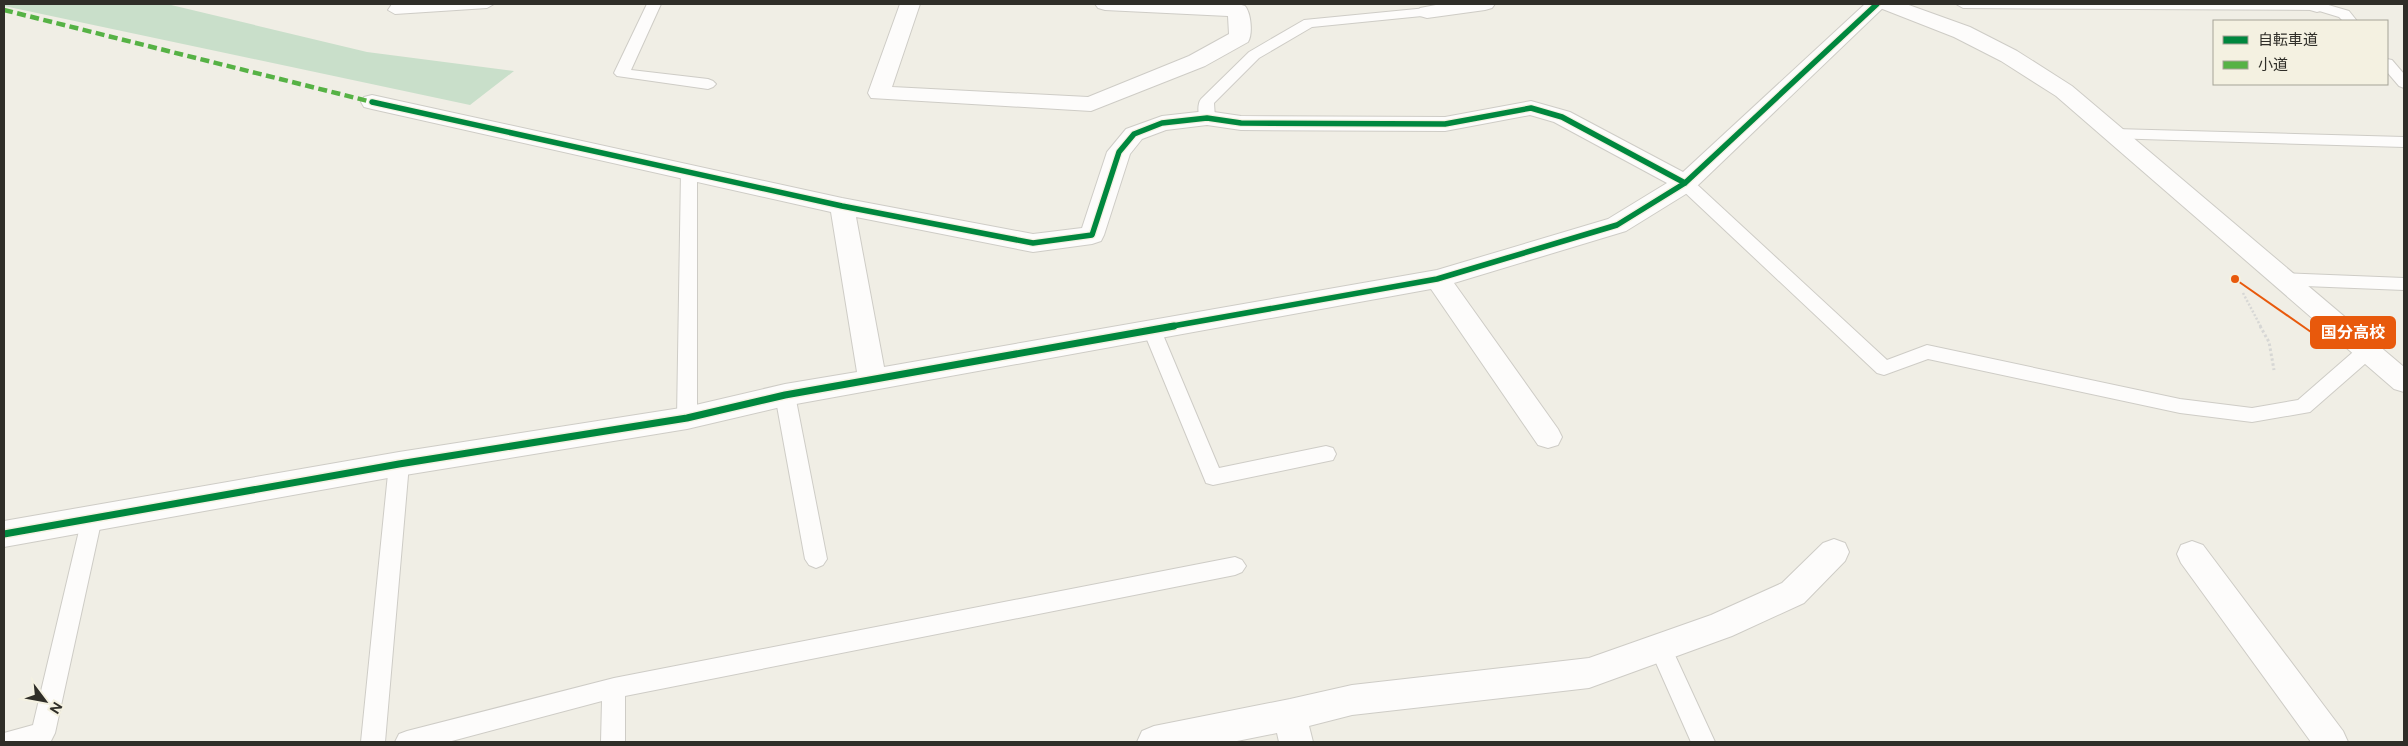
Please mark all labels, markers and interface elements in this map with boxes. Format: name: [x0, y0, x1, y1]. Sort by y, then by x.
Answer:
legend: [2213, 20, 2388, 85]
text: 自転車道: [2258, 31, 2318, 49]
text: 小道: [2258, 56, 2288, 74]
callout: 国分高校: [2311, 317, 2395, 348]
text: 国分高校: [2321, 323, 2385, 342]
north arrow: [20, 676, 70, 726]
text: N: [46, 699, 66, 717]

